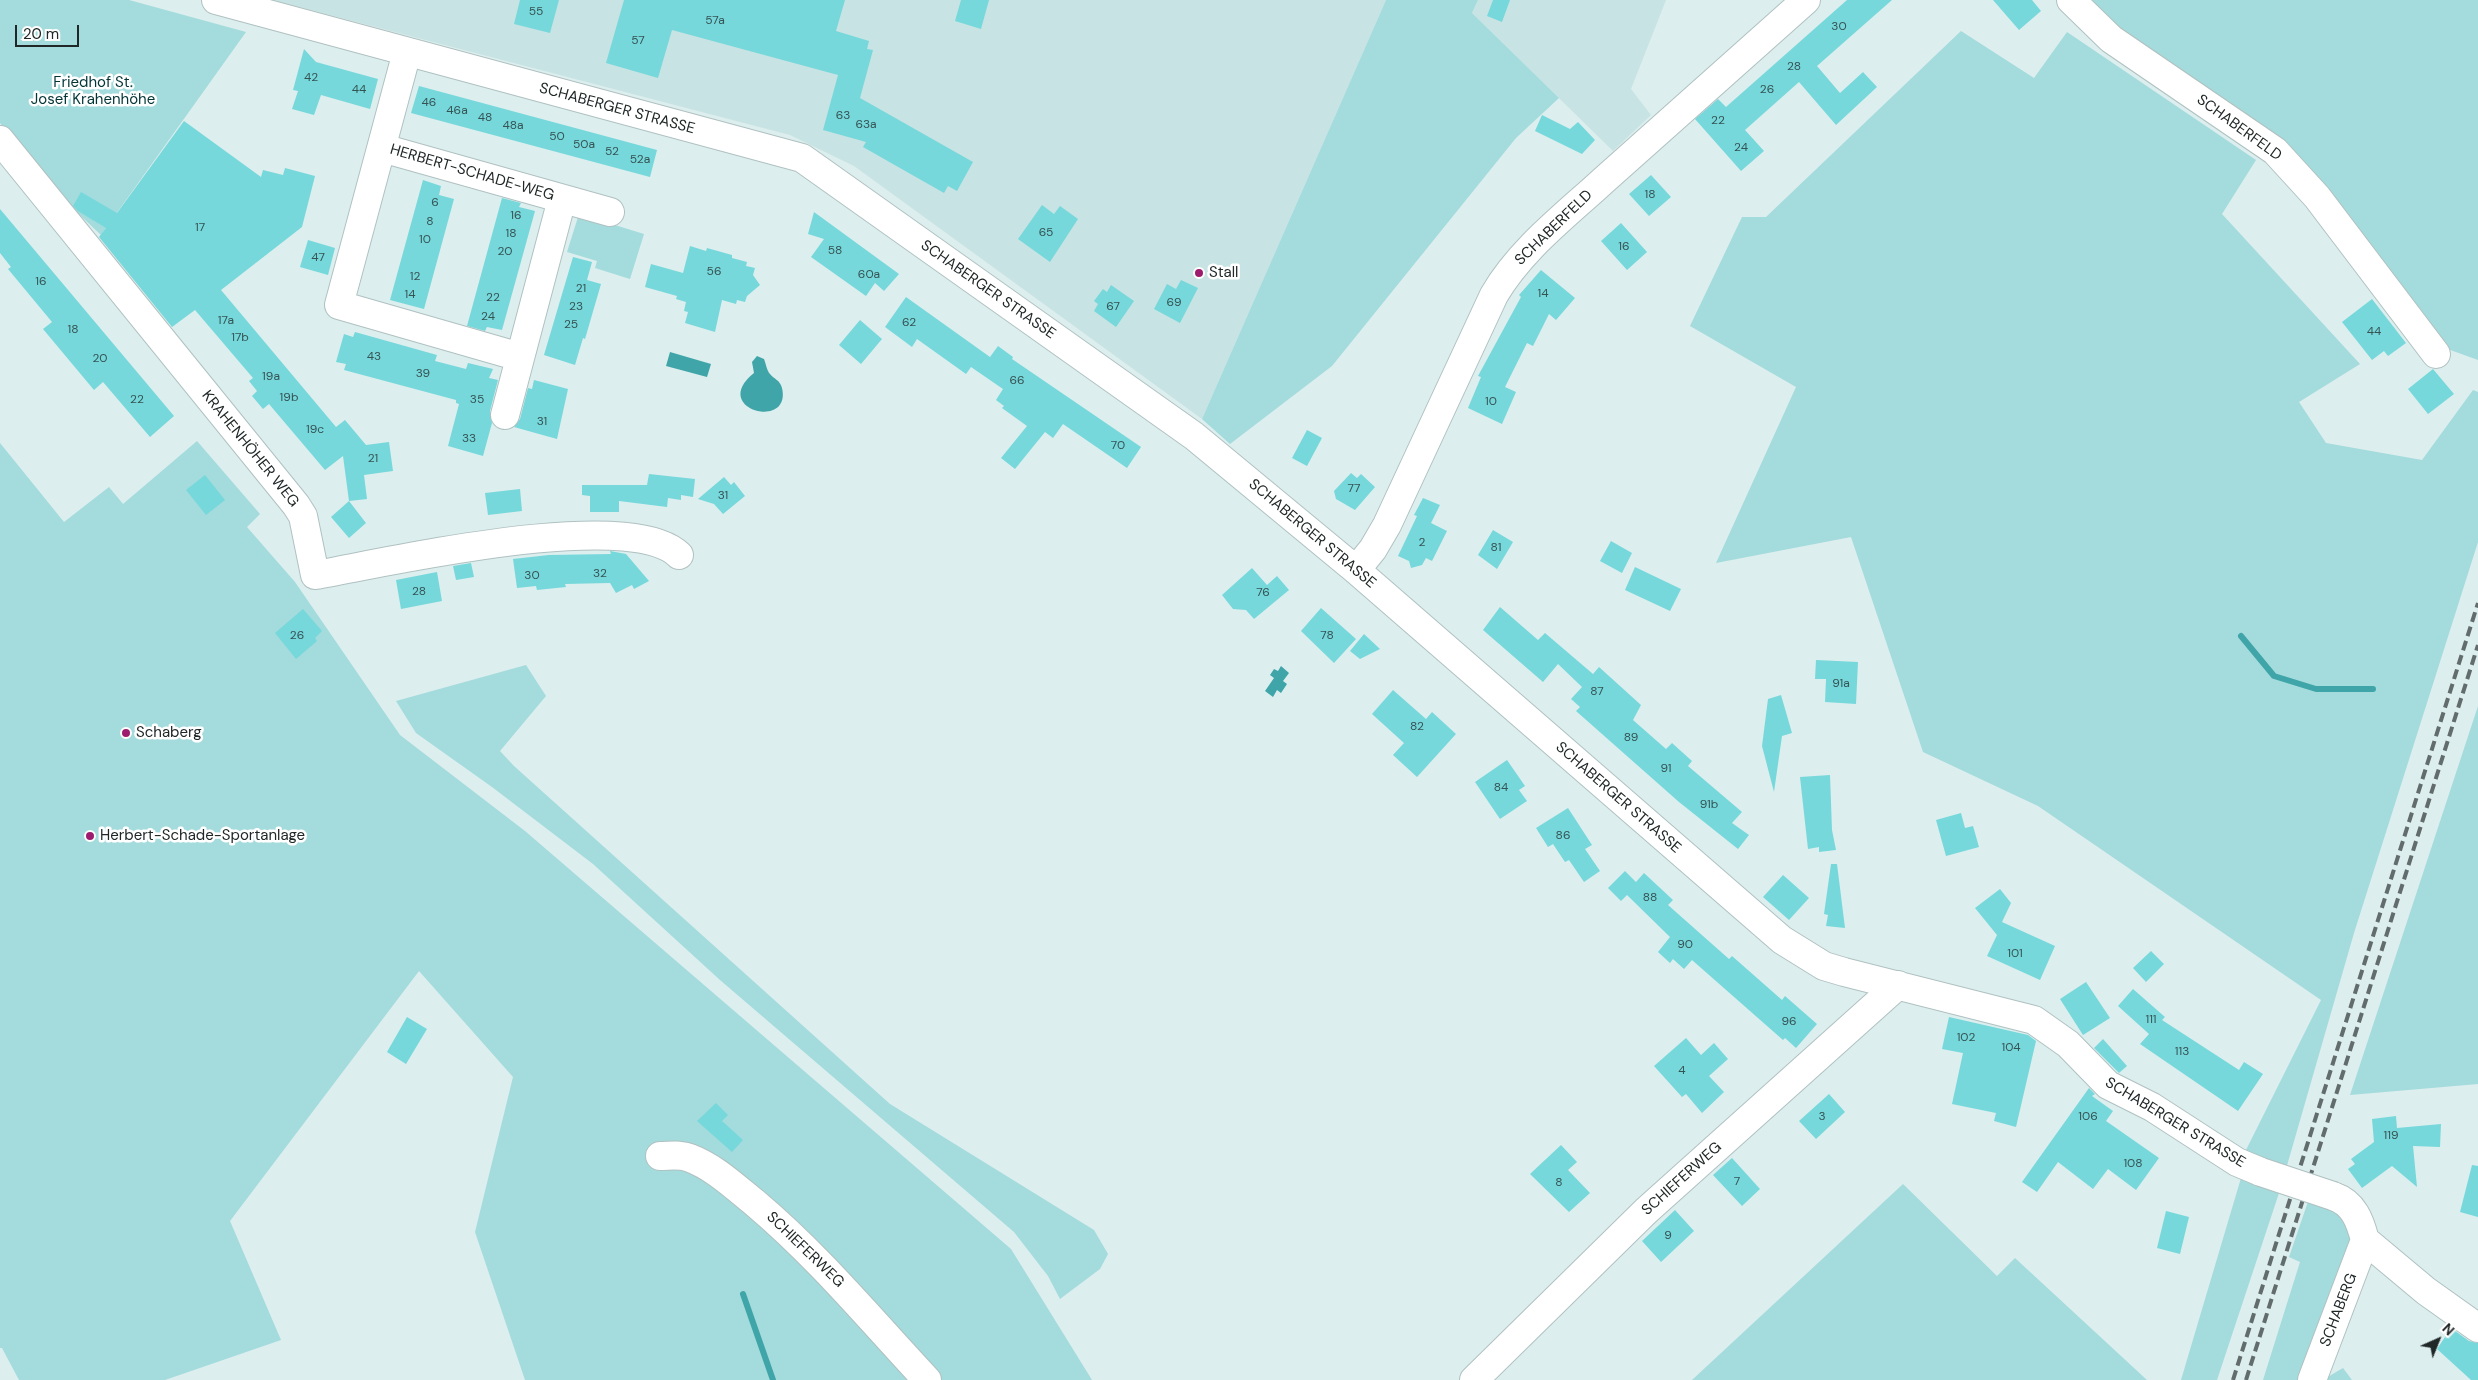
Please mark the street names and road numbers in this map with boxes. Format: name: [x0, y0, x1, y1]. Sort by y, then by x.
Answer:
street label: SCHABERGER STRASSE: [537, 80, 697, 138]
street label: SCHABERFELD: [2193, 91, 2285, 165]
street label: HERBERT-SCHADE-WEG: [388, 141, 556, 205]
street label: SCHABERFELD: [1511, 187, 1597, 269]
street label: SCHABERGER STRASSE: [917, 237, 1059, 343]
street label: KRAHENHÖHER WEG: [198, 387, 302, 511]
street label: SCHABERGER STRASSE: [1245, 476, 1379, 592]
street label: SCHABERGER STRASSE: [1552, 739, 1684, 857]
street label: SCHABERGER STRASSE: [2102, 1074, 2248, 1172]
street label: SCHIEFERWEG: [1638, 1138, 1726, 1220]
street label: SCHIEFERWEG: [762, 1208, 848, 1292]
street label: SCHABERG: [2317, 1271, 2361, 1349]

